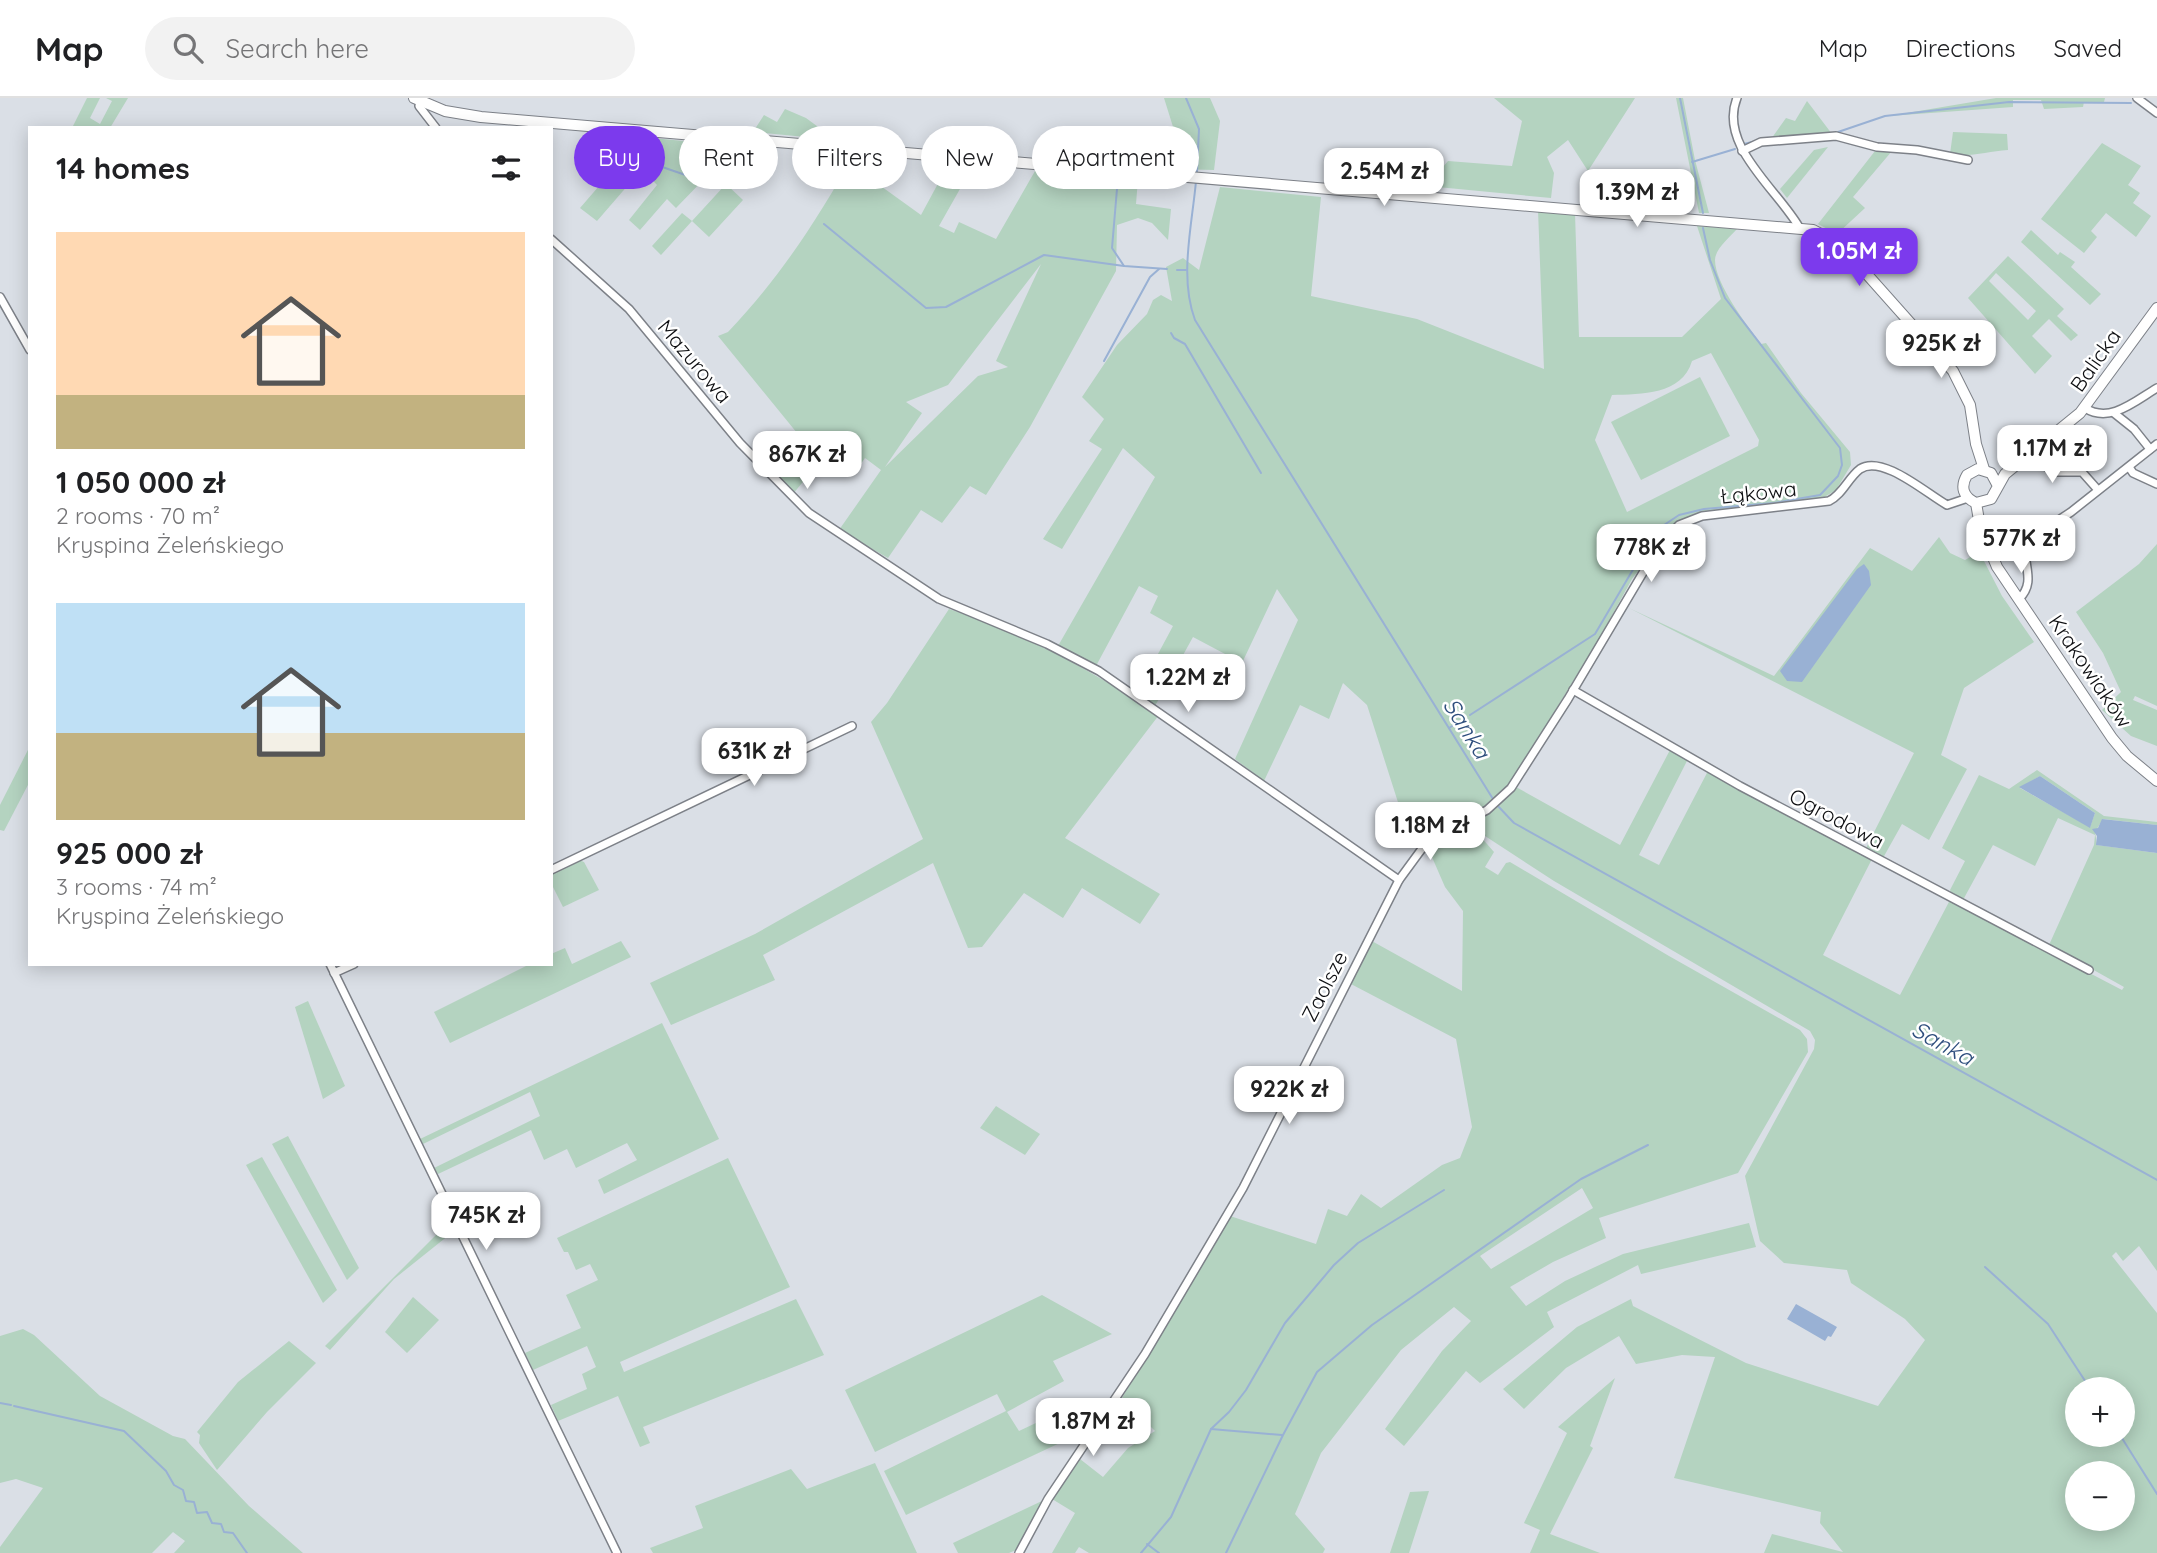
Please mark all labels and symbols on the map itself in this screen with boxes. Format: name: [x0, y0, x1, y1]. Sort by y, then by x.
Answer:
pin: 2.54M zł: [1312, 148, 1456, 208]
pin: 1.39M zł: [1565, 170, 1709, 229]
pin: 1.05M zł: [1787, 228, 1931, 288]
street label: Mazurowa: [653, 314, 737, 408]
pin: 925K zł: [1876, 320, 2006, 380]
street label: Balicka: [2064, 324, 2126, 396]
pin: 1.17M zł: [1980, 426, 2124, 485]
pin: 867K zł: [742, 432, 872, 491]
street label: Łąkowa: [1718, 475, 1798, 509]
pin: 577K zł: [1956, 516, 2086, 575]
pin: 778K zł: [1586, 524, 1716, 584]
street label: Krakowiaków: [2044, 610, 2138, 733]
pin: 1.22M zł: [1116, 654, 1260, 714]
water label: Sanka: [1437, 692, 1497, 765]
pin: 631K zł: [689, 728, 819, 788]
street label: Ogrodowa: [1785, 782, 1889, 854]
pin: 1.18M zł: [1358, 802, 1502, 862]
street label: Zaolsze: [1295, 947, 1353, 1025]
water label: Sanka: [1907, 1014, 1980, 1072]
pin: 922K zł: [1224, 1066, 1354, 1126]
pin: 745K zł: [421, 1192, 551, 1252]
pin: 1.87M zł: [1021, 1398, 1165, 1458]

